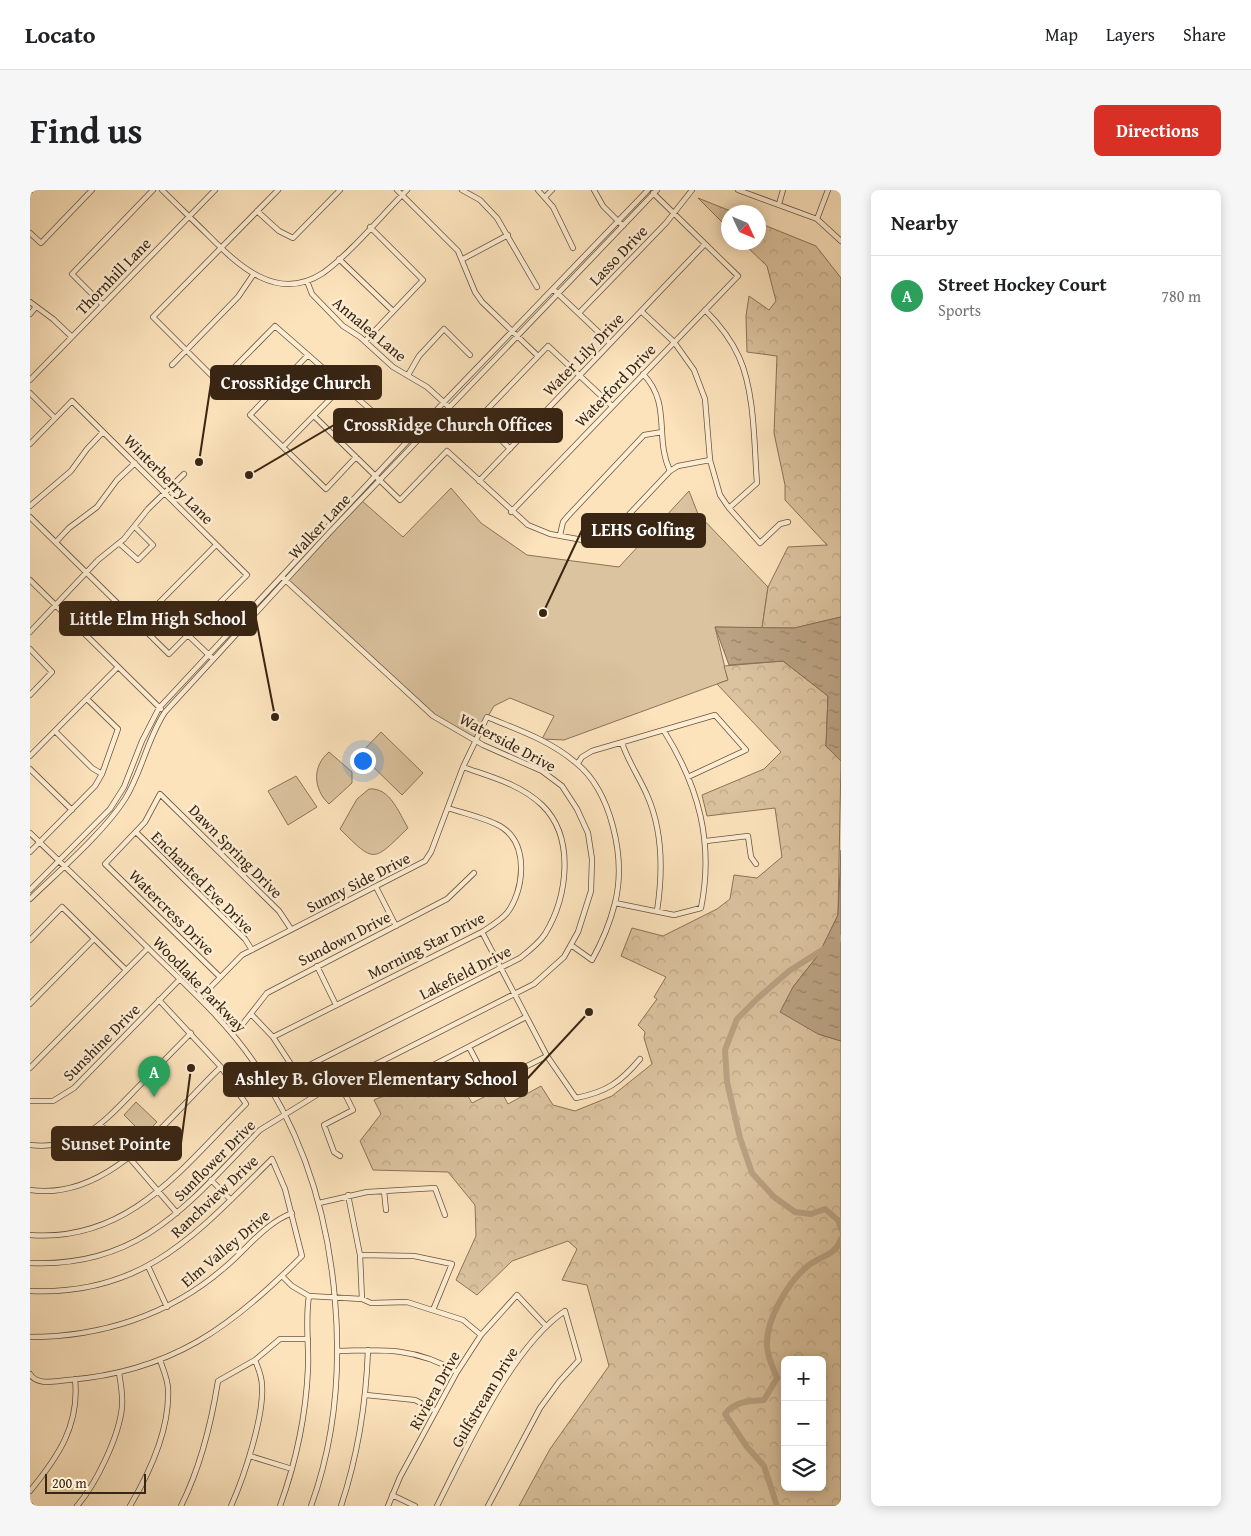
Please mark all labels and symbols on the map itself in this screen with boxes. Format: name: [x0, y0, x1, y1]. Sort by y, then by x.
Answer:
north arrow: [721, 205, 766, 250]
street label: Lasso Drive: [583, 219, 653, 291]
street label: Thornhill Lane: [70, 232, 156, 320]
street label: Annalea Lane: [328, 291, 412, 367]
street label: Water Lily Drive: [537, 307, 629, 401]
street label: Waterford Drive: [569, 338, 661, 432]
callout: CrossRidge Church: [211, 366, 381, 399]
text: CrossRidge Church: [221, 369, 372, 396]
callout: CrossRidge Church Offices: [334, 409, 562, 442]
text: CrossRidge Church Offices: [344, 411, 553, 438]
street label: Winterberry Lane: [118, 428, 220, 530]
street label: Walker Lane: [282, 488, 356, 564]
callout: LEHS Golfing: [582, 514, 705, 547]
text: LEHS Golfing: [592, 516, 695, 543]
callout: Little Elm High School: [60, 602, 256, 635]
text: Little Elm High School: [70, 605, 247, 632]
street label: Waterside Drive: [455, 706, 561, 778]
your location: [350, 748, 376, 774]
street label: Dawn Spring Drive: [183, 798, 289, 904]
street label: Enchanted Eve Drive: [146, 825, 260, 939]
street label: Sunny Side Drive: [302, 845, 414, 919]
street label: Watercress Drive: [124, 864, 220, 960]
street label: Sundown Drive: [293, 904, 395, 972]
street label: Morning Star Drive: [363, 905, 489, 985]
street label: Woodlake Parkway: [148, 930, 253, 1038]
street label: Lakefield Drive: [415, 939, 515, 1005]
street label: Sunshine Drive: [57, 998, 145, 1086]
pin: A: [138, 1056, 170, 1097]
callout: Ashley B. Glover Elementary School: [224, 1063, 527, 1096]
text: Ashley B. Glover Elementary School: [235, 1065, 518, 1092]
street label: Sunflower Drive: [167, 1113, 261, 1207]
callout: Sunset Pointe: [52, 1127, 181, 1160]
text: Sunset Pointe: [61, 1130, 171, 1157]
street label: Ranchview Drive: [165, 1149, 263, 1243]
street label: Elm Valley Drive: [175, 1203, 275, 1293]
street label: Gulfstream Drive: [444, 1342, 524, 1452]
street label: Riviera Drive: [402, 1346, 466, 1434]
scale bar: [45, 1471, 146, 1494]

